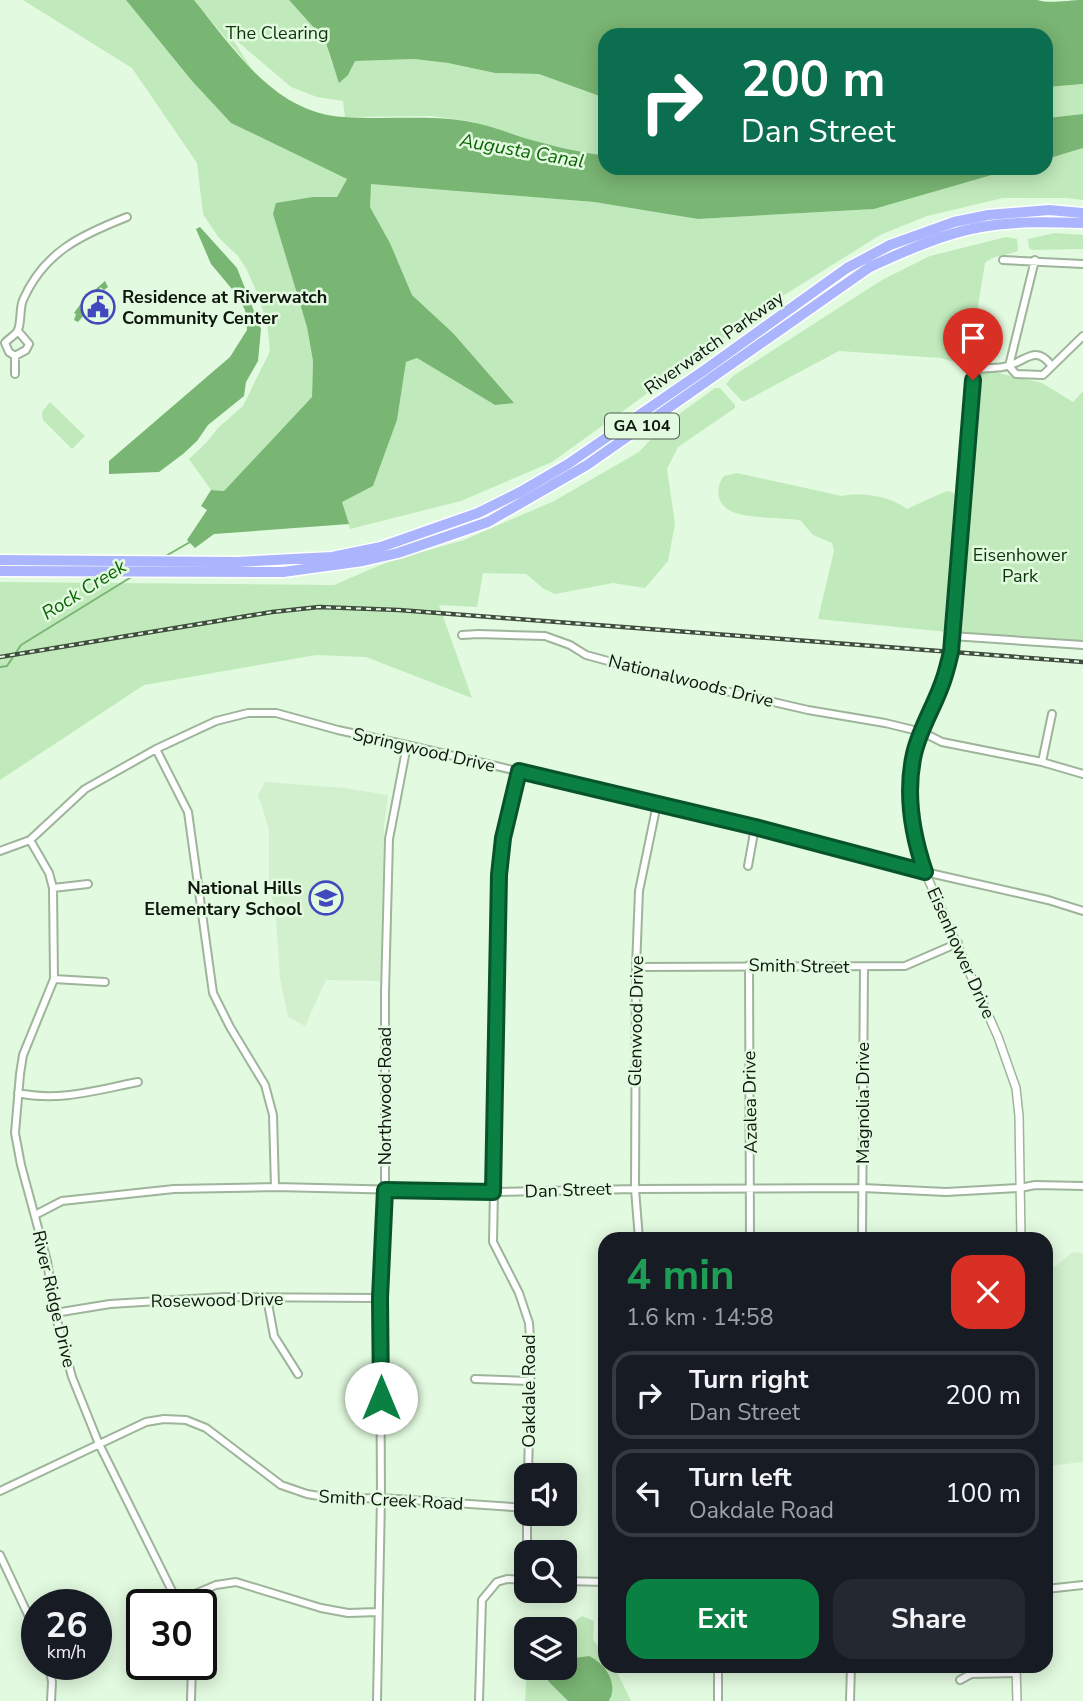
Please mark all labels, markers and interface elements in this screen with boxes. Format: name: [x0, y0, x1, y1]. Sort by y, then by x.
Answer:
park label: The Clearing: [225, 21, 329, 45]
text: 200 m: [741, 46, 885, 113]
icon: right: [626, 56, 717, 147]
text: Dan Street: [741, 110, 895, 153]
water label: Augusta Canal: [457, 127, 586, 175]
place label: Residence at Riverwatch Community Center: [122, 285, 327, 330]
street label: Riverwatch Parkway: [639, 285, 789, 400]
public building icon: Residence at Riverwatch Community Center: [79, 288, 117, 326]
pin: [943, 308, 1003, 380]
icon: arrive: [954, 319, 992, 357]
road number: GA 104: [605, 414, 679, 438]
park label: Eisenhower Park: [973, 543, 1068, 588]
water label: Rock Creek: [37, 553, 132, 626]
street label: Nationalwoods Drive: [606, 649, 776, 713]
street label: Springwood Drive: [350, 722, 498, 778]
place label: National Hills Elementary School: [144, 876, 302, 921]
school or university icon: National Hills Elementary School: [307, 879, 345, 917]
street label: Eisenhower Drive: [921, 883, 1001, 1023]
street label: Smith Street: [748, 953, 850, 979]
street label: Glenwood Drive: [623, 955, 649, 1087]
street label: Northwood Road: [373, 1027, 397, 1165]
street label: Magnolia Drive: [851, 1042, 875, 1164]
street label: Azalea Drive: [737, 1051, 763, 1153]
street label: Dan Street: [524, 1176, 613, 1204]
street label: River Ridge Drive: [27, 1228, 81, 1370]
text: 4 min: [626, 1247, 735, 1304]
button: close: [951, 1255, 1025, 1329]
street label: Rosewood Drive: [150, 1287, 284, 1313]
text: 1.6 km · 14:58: [626, 1302, 773, 1333]
street label: Oakdale Road: [517, 1334, 541, 1448]
position arrow: [344, 1361, 418, 1435]
text: Turn right: [689, 1362, 808, 1397]
icon: right: [630, 1376, 668, 1414]
text: 200 m: [945, 1378, 1021, 1413]
text: Dan Street: [689, 1397, 800, 1428]
text: Turn left: [689, 1460, 792, 1495]
map controls: [514, 1463, 577, 1680]
button: sound: [514, 1463, 577, 1526]
icon: left: [630, 1474, 668, 1512]
text: 100 m: [945, 1476, 1021, 1511]
street label: Smith Creek Road: [318, 1484, 464, 1516]
text: Oakdale Road: [689, 1495, 834, 1526]
button: search: [514, 1540, 577, 1603]
button: Exit: [626, 1579, 819, 1659]
button: Share: [833, 1579, 1025, 1659]
speed limit sign: 30: [126, 1589, 217, 1680]
text: 26: [45, 1602, 88, 1649]
button: layers: [514, 1617, 577, 1680]
text: km/h: [47, 1640, 86, 1664]

